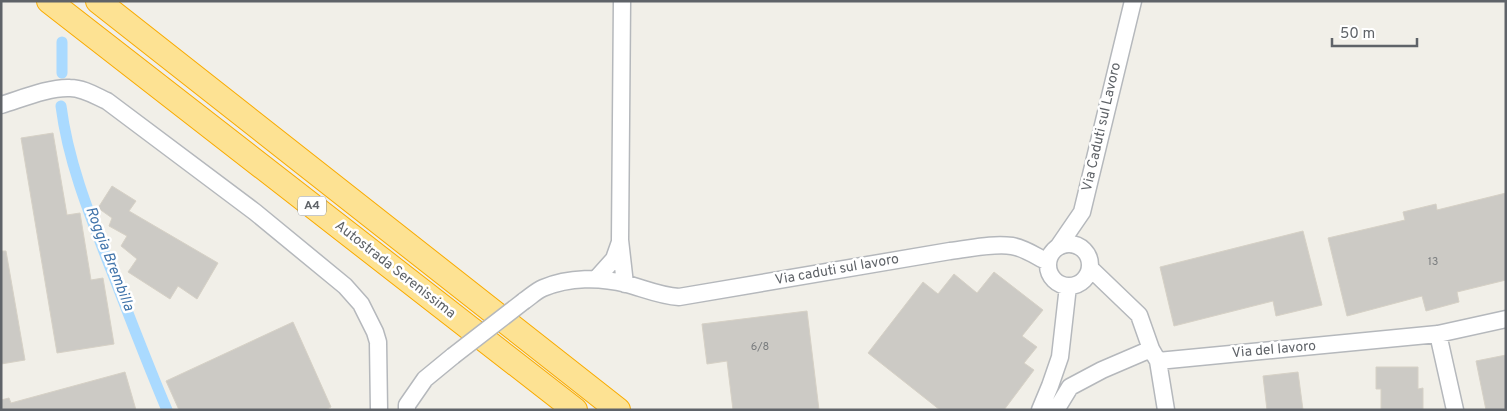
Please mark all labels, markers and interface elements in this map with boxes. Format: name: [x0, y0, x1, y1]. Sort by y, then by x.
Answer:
scale bar: [1332, 15, 1417, 47]
text: 50 m: [1340, 25, 1375, 44]
street label: Via Caduti sul Lavoro: [1079, 61, 1125, 193]
road number: A4: [298, 197, 326, 216]
water label: Roggia Brembilla: [80, 204, 138, 314]
street label: Autostrada Serenissima: [331, 218, 459, 322]
street label: Via caduti sul lavoro: [774, 251, 900, 289]
house number: 13: [1428, 255, 1438, 269]
street label: Via del lavoro: [1231, 338, 1317, 362]
house number: 6/8: [751, 340, 769, 354]

